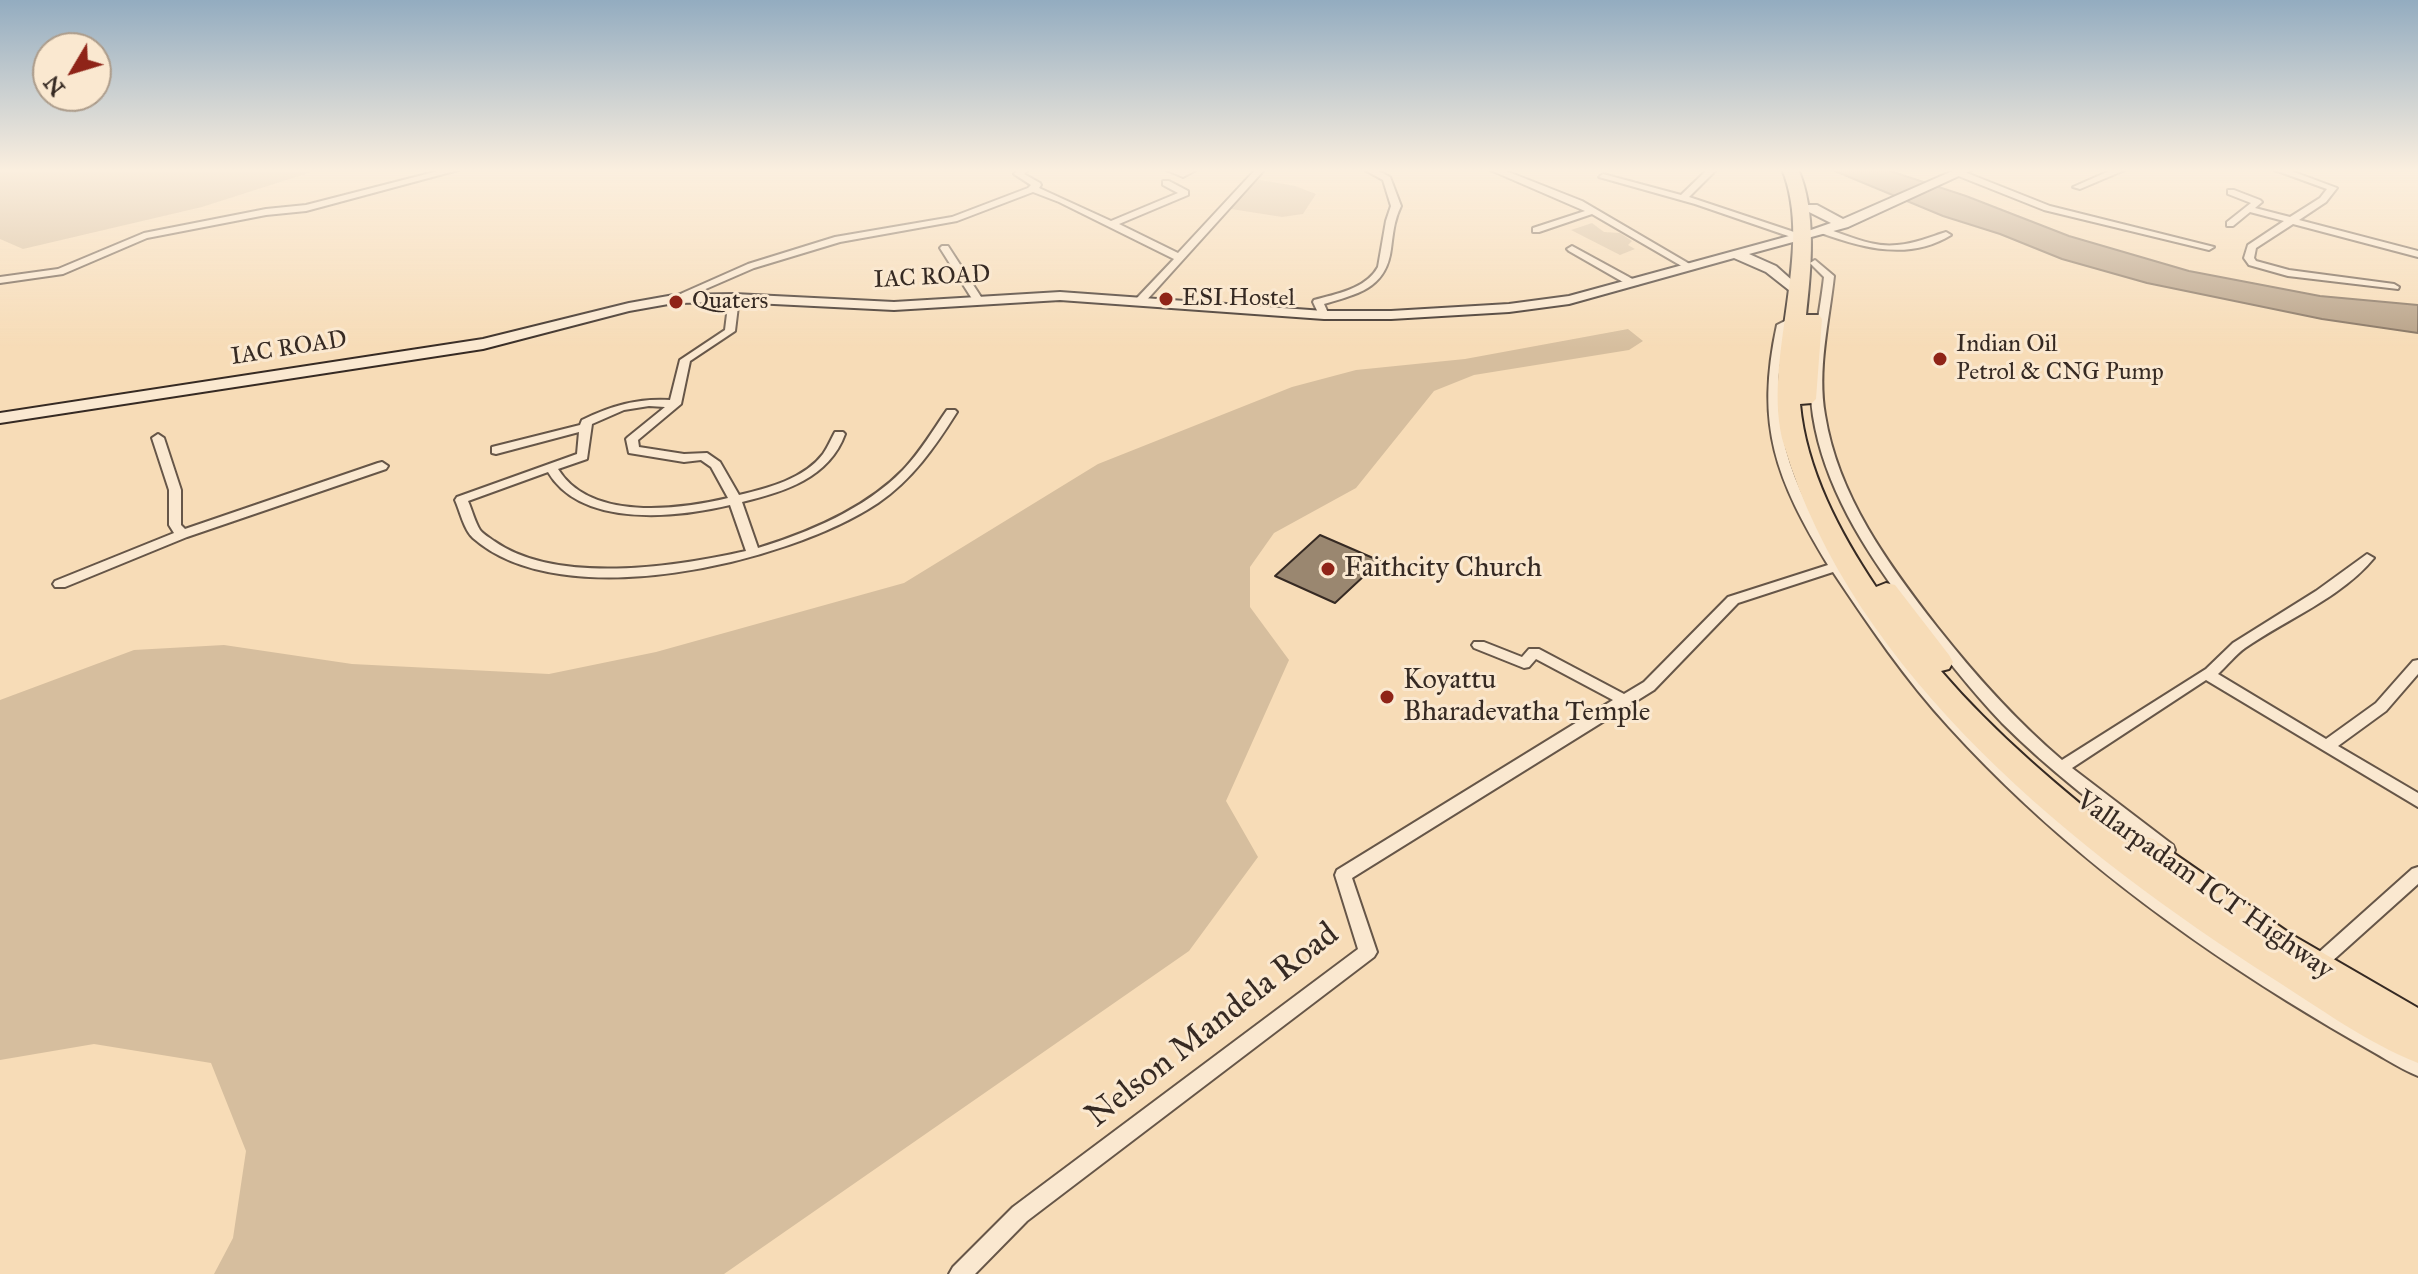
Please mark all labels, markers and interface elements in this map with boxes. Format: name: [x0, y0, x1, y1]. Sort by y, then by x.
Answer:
north arrow: [32, 32, 112, 112]
text: N: [38, 70, 71, 102]
street label: IAC ROAD: [873, 261, 991, 295]
place label: ESI Hostel: [1182, 285, 1295, 313]
place label: Quaters: [692, 288, 768, 316]
marker: ESI Hostel: [1157, 290, 1175, 308]
marker: Quaters: [667, 293, 685, 311]
street label: IAC ROAD: [229, 326, 349, 372]
place label: Indian Oil Petrol & CNG Pump: [1956, 331, 2164, 387]
marker: Indian Oil Petrol & CNG Pump: [1931, 350, 1949, 368]
place label: Faithcity Church: [1344, 552, 1542, 586]
marker: Faithcity Church: [1319, 560, 1337, 578]
place label: Koyattu Bharadevatha Temple: [1403, 664, 1650, 730]
marker: Koyattu Bharadevatha Temple: [1378, 688, 1396, 706]
street label: Vallarpadam ICT Highway: [2069, 784, 2339, 988]
street label: Nelson Mandela Road: [1078, 915, 1348, 1137]

